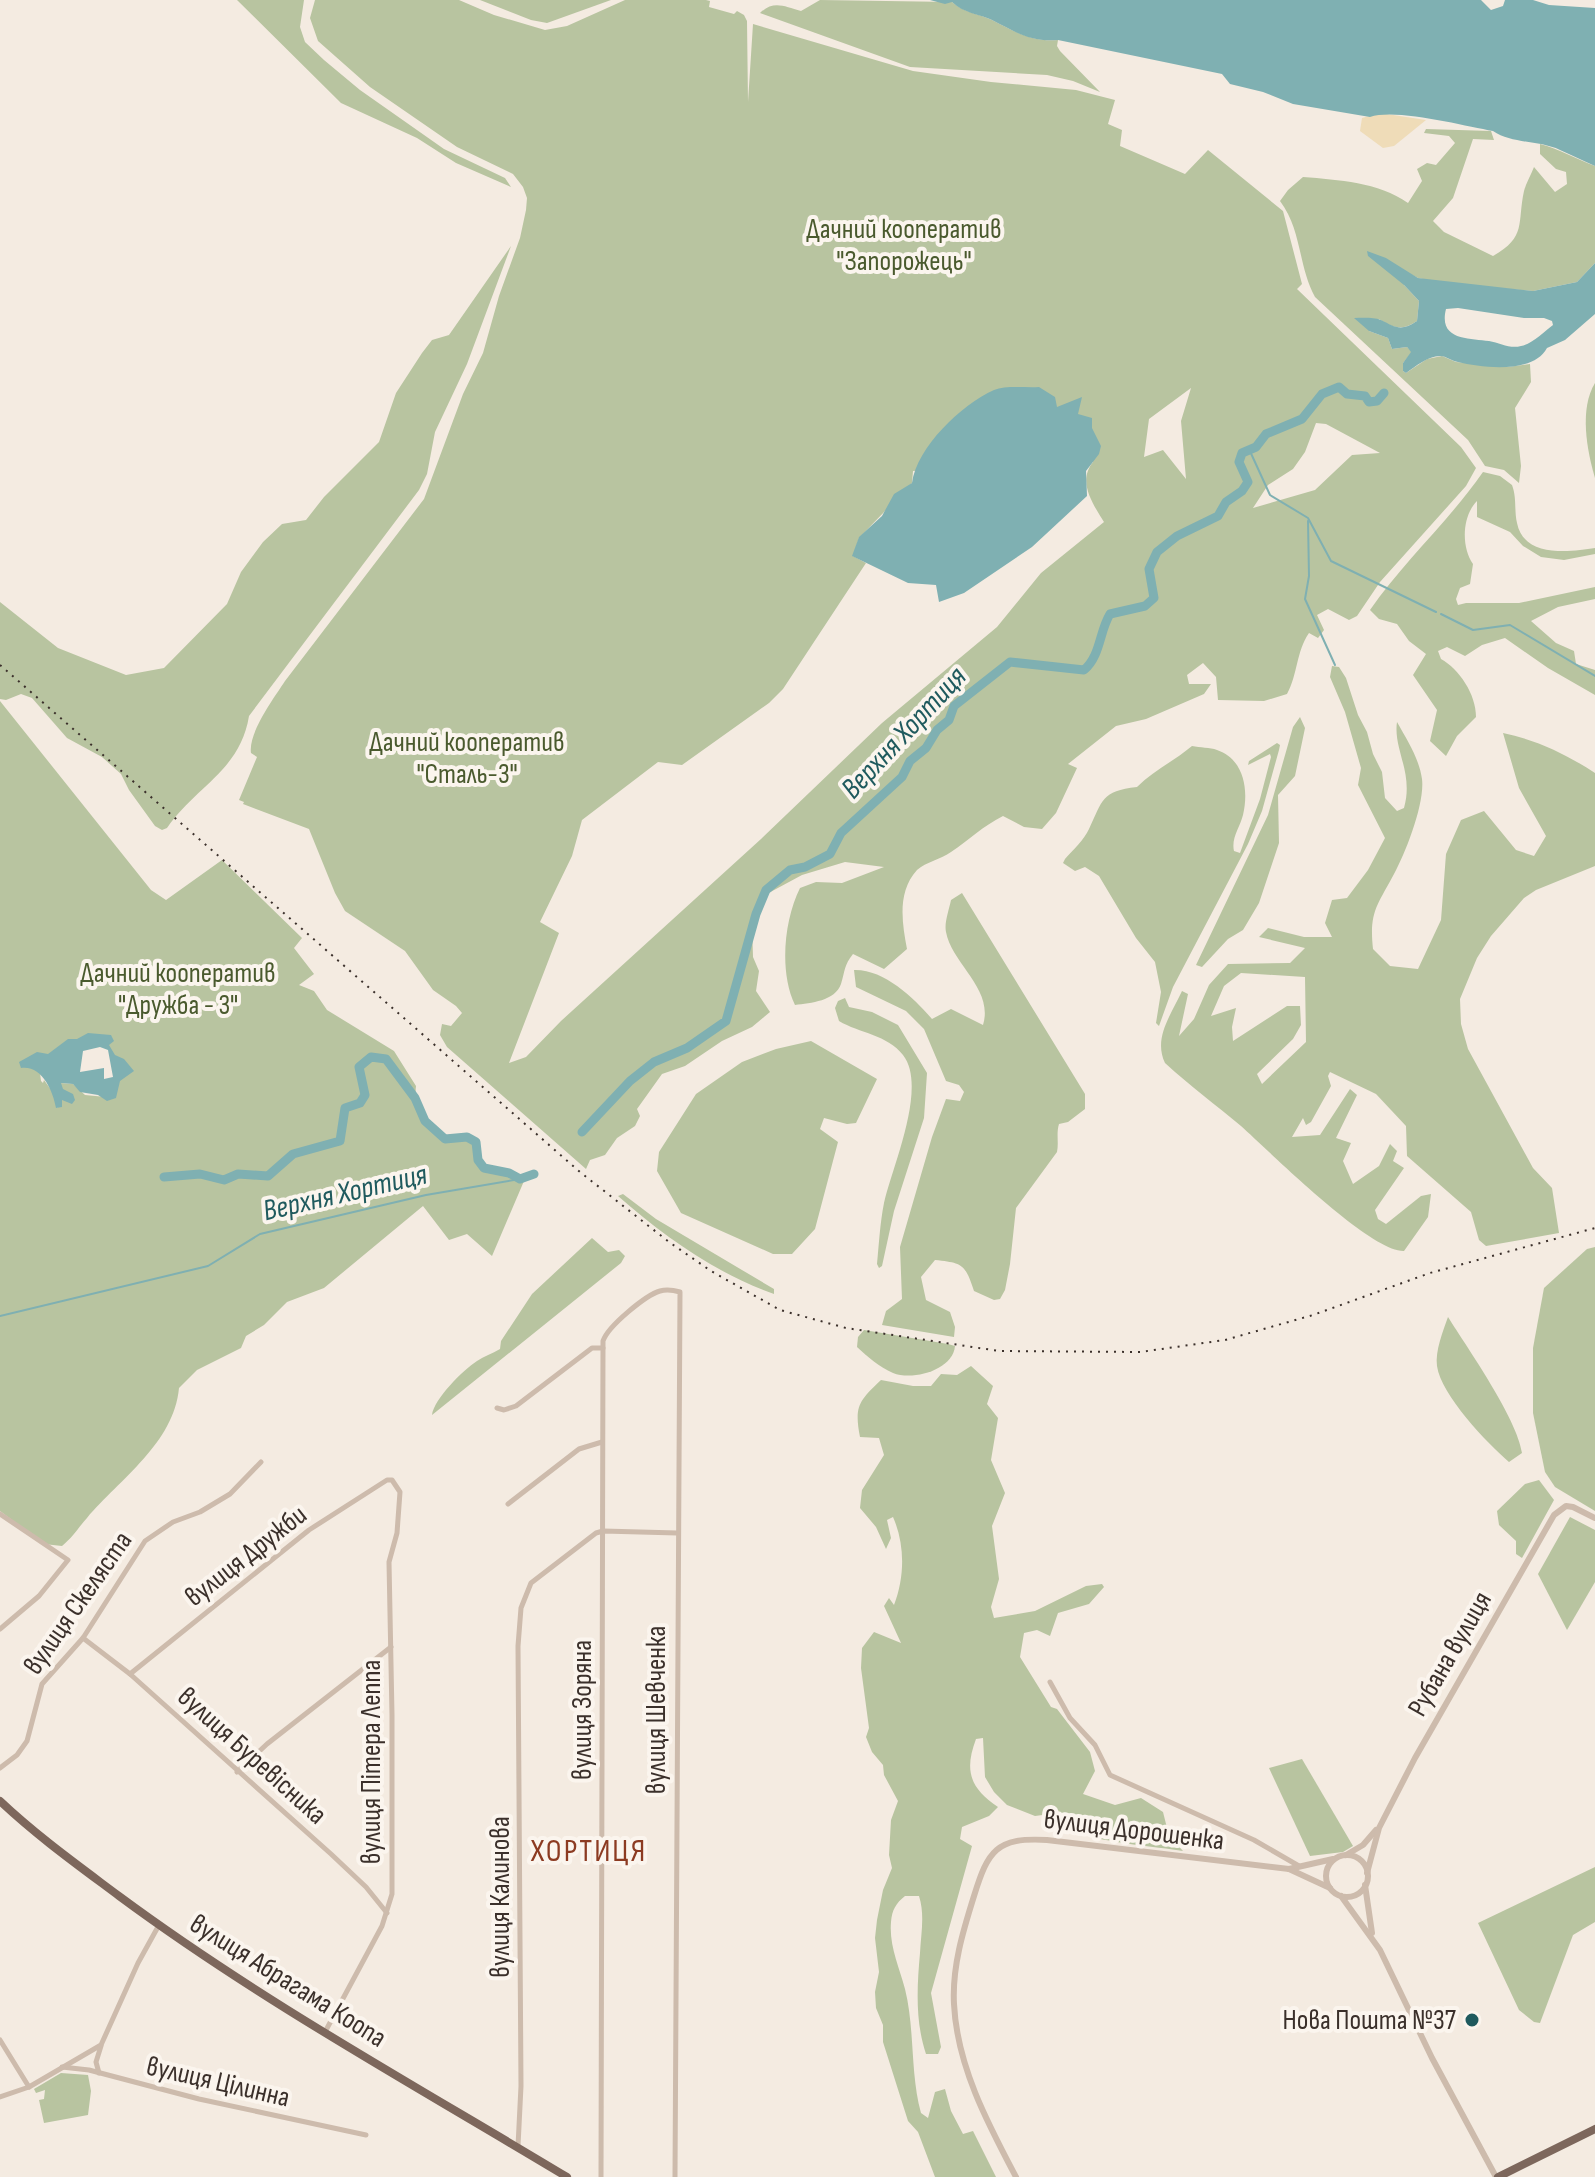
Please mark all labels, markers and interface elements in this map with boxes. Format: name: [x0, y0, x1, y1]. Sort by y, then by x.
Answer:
park label: Дачний кооператив "Запорожець": [806, 213, 1002, 278]
water label: Верхня Хортиця: [834, 659, 975, 806]
park label: Дачний кооператив "Сталь-3": [369, 726, 565, 791]
park label: Дачний кооператив "Дружба - 3": [80, 957, 276, 1022]
water label: Верхня Хортиця: [259, 1157, 431, 1229]
street label: вулиця Дружби: [179, 1498, 313, 1614]
street label: вулиця Скеляста: [17, 1525, 139, 1681]
street label: Рубана вулиця: [1401, 1586, 1499, 1722]
street label: вулиця Шевченка: [640, 1626, 673, 1794]
street label: вулиця Зоряна: [566, 1640, 599, 1780]
street label: вулиця Пітера Леппа: [355, 1660, 388, 1864]
street label: вулиця Буревісника: [171, 1681, 333, 1831]
street label: вулиця Дорошенка: [1042, 1803, 1226, 1857]
street label: вулиця Калинова: [484, 1816, 517, 1978]
district label: ХОРТИЦЯ: [530, 1832, 647, 1871]
street label: вулиця Абрагама Коопа: [184, 1907, 392, 2055]
place label: Нова Пошта №37: [1283, 2004, 1456, 2037]
marker: Нова Пошта №37: [1463, 2011, 1481, 2029]
street label: вулиця Цілинна: [143, 2050, 293, 2114]

